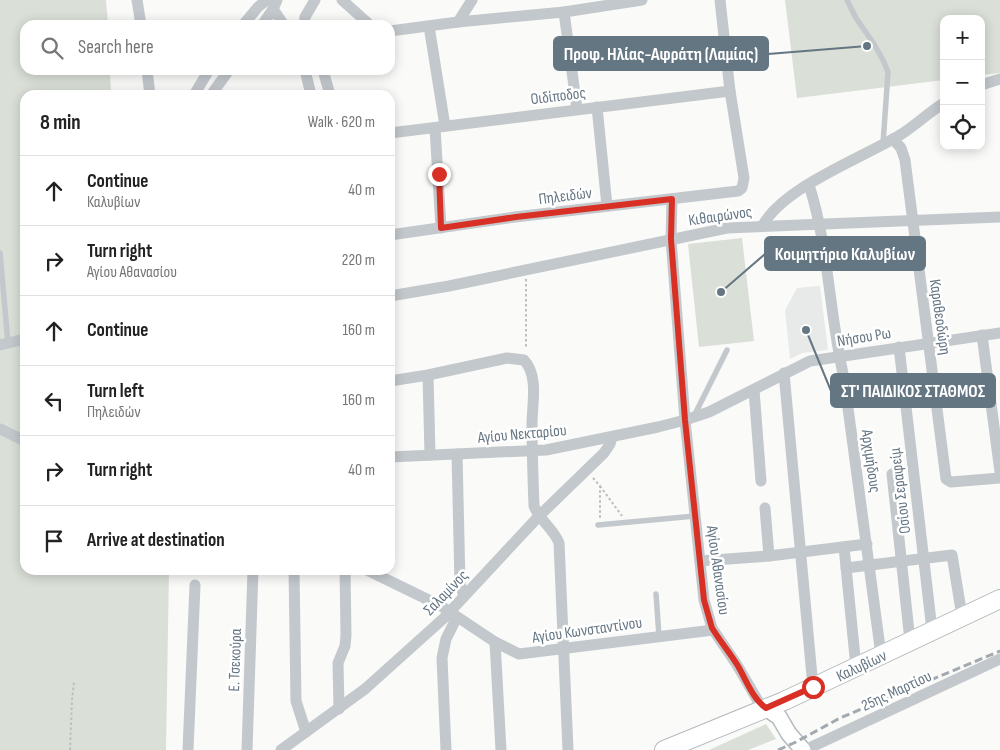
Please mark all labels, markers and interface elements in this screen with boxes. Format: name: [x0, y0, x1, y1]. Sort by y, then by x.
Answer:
map controls: [940, 15, 985, 150]
button: +: [940, 15, 985, 60]
search box: [20, 20, 395, 75]
icon: search: [38, 34, 66, 62]
text: Search here: [78, 36, 154, 59]
callout: Προφ. Ηλίας-Αφράτη (Λαμίας): [554, 37, 768, 70]
text: Προφ. Ηλίας-Αφράτη (Λαμίας): [564, 44, 758, 65]
button: −: [940, 60, 985, 105]
street label: Οιδίποδος: [530, 84, 587, 109]
button: locate: [940, 105, 985, 150]
text: 8 min: [40, 110, 81, 135]
text: Walk · 620 m: [308, 113, 375, 132]
route end: [428, 163, 451, 186]
text: Continue: [87, 170, 148, 193]
icon: ahead: [40, 177, 68, 205]
text: 40 m: [348, 181, 375, 200]
street label: Πηλειδών: [537, 184, 593, 209]
text: Καλυβίων: [87, 193, 140, 212]
street label: Κιθαιρώνος: [687, 203, 753, 230]
callout: Κοιμητήριο Καλυβίων: [765, 237, 925, 270]
text: Turn right: [87, 240, 152, 263]
text: Κοιμητήριο Καλυβίων: [775, 244, 916, 265]
icon: right: [40, 247, 68, 275]
text: 220 m: [342, 251, 375, 270]
text: Αγίου Αθανασίου: [87, 263, 177, 282]
street label: Καραθεοδώρη: [925, 278, 954, 356]
icon: ahead: [40, 317, 68, 345]
text: Continue: [87, 319, 148, 342]
text: 160 m: [342, 321, 375, 340]
street label: Νήσου Ρω: [836, 324, 893, 351]
callout: ΣΤ' ΠΑΙΔΙΚΟΣ ΣΤΑΘΜΟΣ: [831, 374, 995, 407]
text: Turn left: [87, 380, 144, 403]
text: ΣΤ' ΠΑΙΔΙΚΟΣ ΣΤΑΘΜΟΣ: [841, 381, 986, 402]
icon: left: [40, 387, 68, 415]
text: 160 m: [342, 391, 375, 410]
text: Πηλειδών: [87, 403, 141, 422]
street label: Αγίου Νεκταρίου: [476, 421, 567, 448]
street label: Αρχιμήδους: [857, 427, 884, 494]
street label: Οσίου Σεραφείμ: [886, 447, 915, 535]
icon: right: [40, 457, 68, 485]
text: Turn right: [87, 459, 152, 482]
text: 40 m: [348, 461, 375, 480]
street label: Αγίου Αθανασίου: [702, 523, 733, 616]
icon: arrive: [40, 527, 68, 555]
text: Arrive at destination: [87, 529, 225, 552]
street label: Σαλαμίνος: [420, 566, 472, 620]
street label: Αγίου Κωνσταντίνου: [530, 613, 643, 648]
street label: Ε. Τσεκούρα: [225, 628, 246, 692]
street label: Καλυβίων: [833, 646, 890, 686]
street label: 25ης Μαρτίου: [859, 667, 935, 716]
route start: [802, 676, 825, 699]

